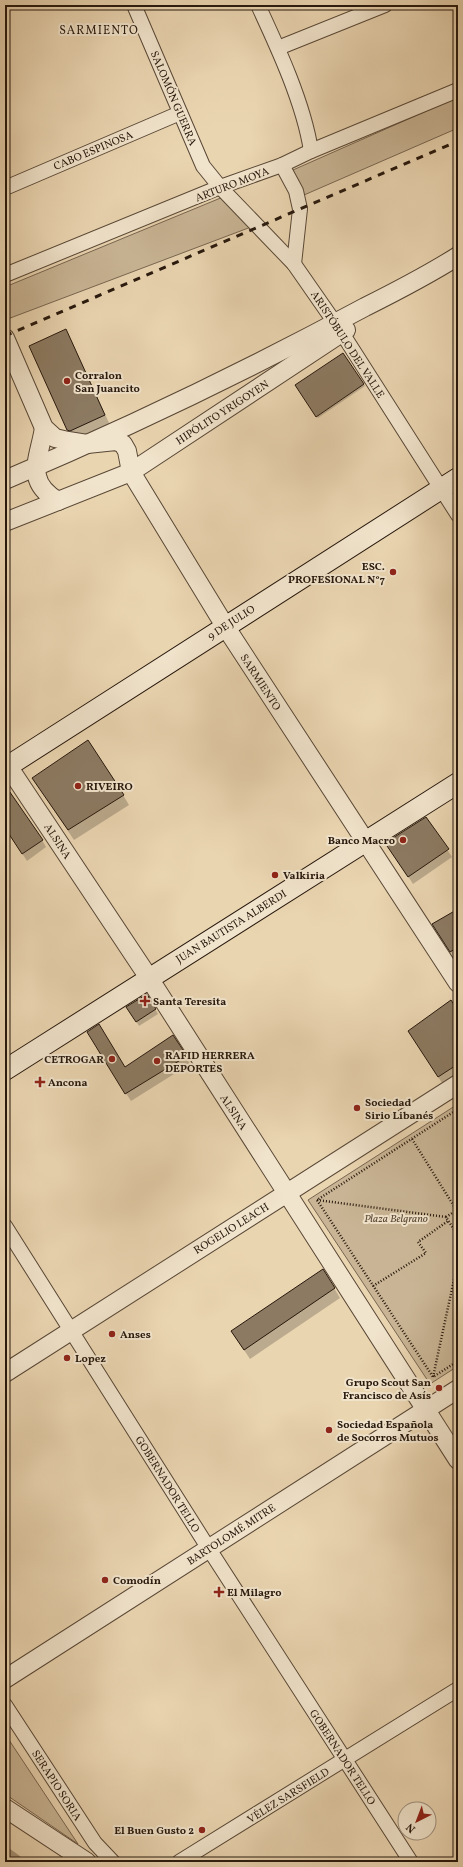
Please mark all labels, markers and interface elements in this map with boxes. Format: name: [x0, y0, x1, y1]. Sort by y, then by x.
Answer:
district label: SARMIENTO: [59, 23, 139, 39]
street label: SALOMÓN GUERRA: [146, 49, 199, 148]
street label: CABO ESPINOSA: [52, 128, 136, 175]
street label: ARTURO MOYA: [193, 164, 272, 206]
street label: ARISTÓBULO DEL VALLE: [306, 288, 387, 402]
place label: Corralon San Juancito: [75, 369, 140, 397]
marker: Corralon San Juancito: [62, 376, 72, 386]
street label: HIPÓLITO YRIGOYEN: [173, 377, 272, 449]
place label: ESC. PROFESIONAL N°7: [288, 560, 385, 588]
marker: ESC. PROFESIONAL N°7: [388, 567, 398, 577]
street label: 9 DE JULIO: [205, 602, 258, 644]
street label: SARMIENTO: [236, 652, 284, 714]
place label: RIVEIRO: [86, 780, 133, 795]
marker: RIVEIRO: [73, 781, 83, 791]
street label: ALSINA: [40, 821, 74, 863]
place label: Banco Macro: [328, 834, 395, 849]
marker: Banco Macro: [398, 835, 408, 845]
place label: Valkiria: [283, 869, 325, 884]
marker: Valkiria: [270, 870, 280, 880]
street label: JUAN BAUTISTA ALBERDI: [174, 887, 290, 968]
place label: Santa Teresita: [153, 995, 226, 1010]
marker: Santa Teresita: [140, 996, 150, 1006]
place label: RAFID HERRERA DEPORTES: [165, 1049, 255, 1077]
place label: CETROGAR: [44, 1053, 104, 1068]
marker: CETROGAR: [107, 1054, 117, 1064]
marker: RAFID HERRERA DEPORTES: [152, 1056, 162, 1066]
place label: Ancona: [48, 1076, 87, 1091]
marker: Ancona: [35, 1077, 45, 1087]
street label: ALSINA: [216, 1092, 250, 1134]
place label: Sociedad Sirio Libanés: [365, 1096, 433, 1124]
marker: Sociedad Sirio Libanés: [352, 1103, 362, 1113]
street label: ROGELIO LEACH: [191, 1200, 272, 1258]
park label: Plaza Belgrano: [364, 1212, 428, 1227]
place label: Anses: [120, 1328, 151, 1343]
marker: Anses: [107, 1329, 117, 1339]
place label: Lopez: [75, 1352, 106, 1367]
marker: Lopez: [62, 1353, 72, 1363]
place label: Grupo Scout San Francisco de Asís: [343, 1376, 431, 1404]
marker: Grupo Scout San Francisco de Asís: [434, 1383, 444, 1393]
place label: Sociedad Española de Socorros Mutuos: [337, 1418, 439, 1446]
marker: Sociedad Española de Socorros Mutuos: [324, 1425, 334, 1435]
street label: GOBERNADOR TELLO: [131, 1434, 203, 1536]
street label: BARTOLOMÉ MITRE: [185, 1501, 279, 1570]
place label: Comodín: [113, 1574, 161, 1589]
marker: Comodín: [100, 1575, 110, 1585]
place label: El Milagro: [227, 1586, 282, 1601]
marker: El Milagro: [214, 1587, 224, 1597]
street label: GOBERNADOR TELLO: [305, 1707, 378, 1809]
street label: SERAPIO SORIA: [27, 1747, 84, 1824]
street label: VÉLEZ SARSFIELD: [245, 1765, 333, 1828]
north arrow: [397, 1801, 437, 1841]
text: N: [403, 1819, 419, 1836]
place label: El Buen Gusto 2: [114, 1824, 194, 1839]
marker: El Buen Gusto 2: [197, 1825, 207, 1835]

